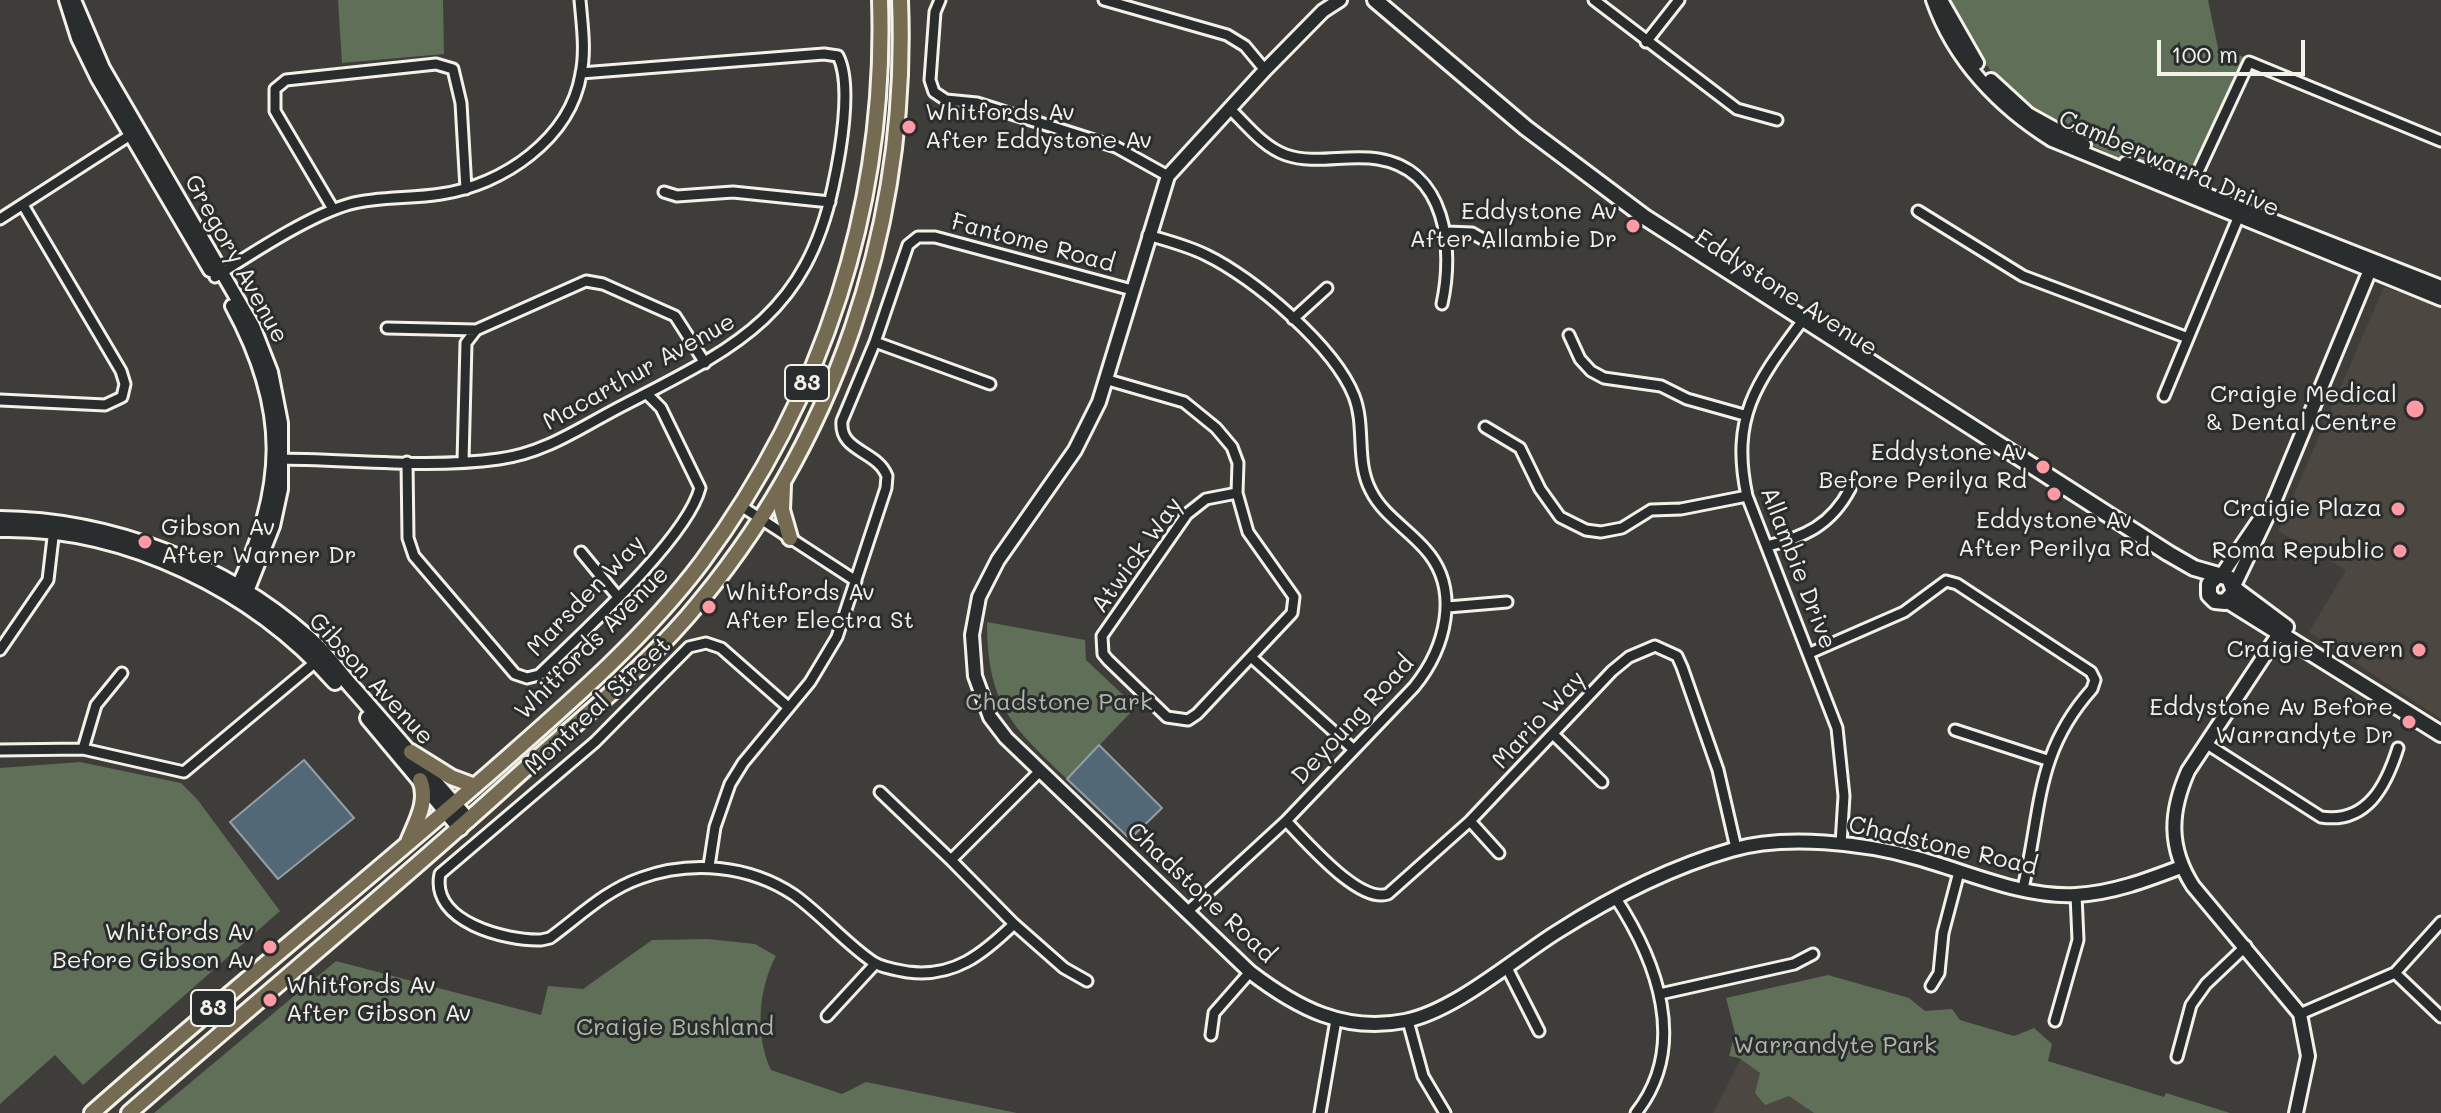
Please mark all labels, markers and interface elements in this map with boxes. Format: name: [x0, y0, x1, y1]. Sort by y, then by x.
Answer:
scale bar: [2161, 24, 2309, 74]
text: 100 m: [2171, 38, 2238, 69]
place label: Whitfords Av After Eddystone Av: [925, 99, 1152, 155]
street label: Camberwarra Drive: [2054, 104, 2284, 224]
marker: Whitfords Av After Eddystone Av: [900, 118, 918, 136]
street label: Gregory Avenue: [178, 170, 294, 348]
place label: Eddystone Av After Allambie Dr: [1409, 198, 1617, 254]
street label: Fantome Road: [948, 207, 1118, 279]
marker: Eddystone Av After Allambie Dr: [1624, 217, 1642, 235]
street label: Eddystone Avenue: [1689, 223, 1883, 363]
street label: Macarthur Avenue: [538, 307, 740, 437]
road number: 83: [785, 365, 829, 401]
place label: Craigie Medical & Dental Centre: [2205, 381, 2397, 437]
marker: Craigie Medical & Dental Centre: [2404, 398, 2426, 420]
place label: Eddystone Av Before Perilya Rd: [1818, 439, 2027, 495]
marker: Eddystone Av Before Perilya Rd: [2034, 458, 2052, 476]
street label: Allambie Drive: [1754, 483, 1842, 653]
marker: Eddystone Av After Perilya Rd: [2045, 485, 2063, 503]
street label: Atwick Way: [1085, 491, 1189, 619]
place label: Craigie Plaza: [2223, 495, 2382, 523]
marker: Craigie Plaza: [2389, 500, 2407, 518]
place label: Eddystone Av After Perilya Rd: [1958, 507, 2150, 563]
place label: Gibson Av After Warner Dr: [161, 514, 357, 570]
street label: Marsden Way: [521, 529, 651, 663]
marker: Gibson Av After Warner Dr: [136, 533, 154, 551]
place label: Roma Republic: [2212, 537, 2384, 565]
marker: Roma Republic: [2391, 542, 2409, 560]
street label: Whitfords Avenue: [509, 560, 675, 726]
place label: Whitfords Av After Electra St: [725, 579, 914, 635]
marker: Whitfords Av After Electra St: [700, 598, 718, 616]
street label: Gibson Avenue: [302, 607, 440, 751]
street label: Montreal Street: [519, 631, 677, 781]
place label: Craigie Tavern: [2227, 636, 2403, 664]
marker: Craigie Tavern: [2410, 641, 2428, 659]
street label: Deyoung Road: [1286, 650, 1420, 790]
street label: Mario Way: [1486, 665, 1592, 775]
park label: Chadstone Park: [965, 689, 1153, 717]
place label: Eddystone Av Before Warrandyte Dr: [2149, 694, 2393, 750]
marker: Eddystone Av Before Warrandyte Dr: [2400, 713, 2418, 731]
street label: Chadstone Road: [1846, 810, 2040, 882]
street label: Chadstone Road: [1121, 817, 1281, 969]
place label: Whitfords Av Before Gibson Av: [52, 919, 254, 975]
marker: Whitfords Av Before Gibson Av: [261, 938, 279, 956]
place label: Whitfords Av After Gibson Av: [286, 972, 471, 1028]
road number: 83: [191, 990, 235, 1026]
marker: Whitfords Av After Gibson Av: [261, 991, 279, 1009]
park label: Craigie Bushland: [576, 1014, 774, 1042]
park label: Warrandyte Park: [1733, 1032, 1937, 1060]

